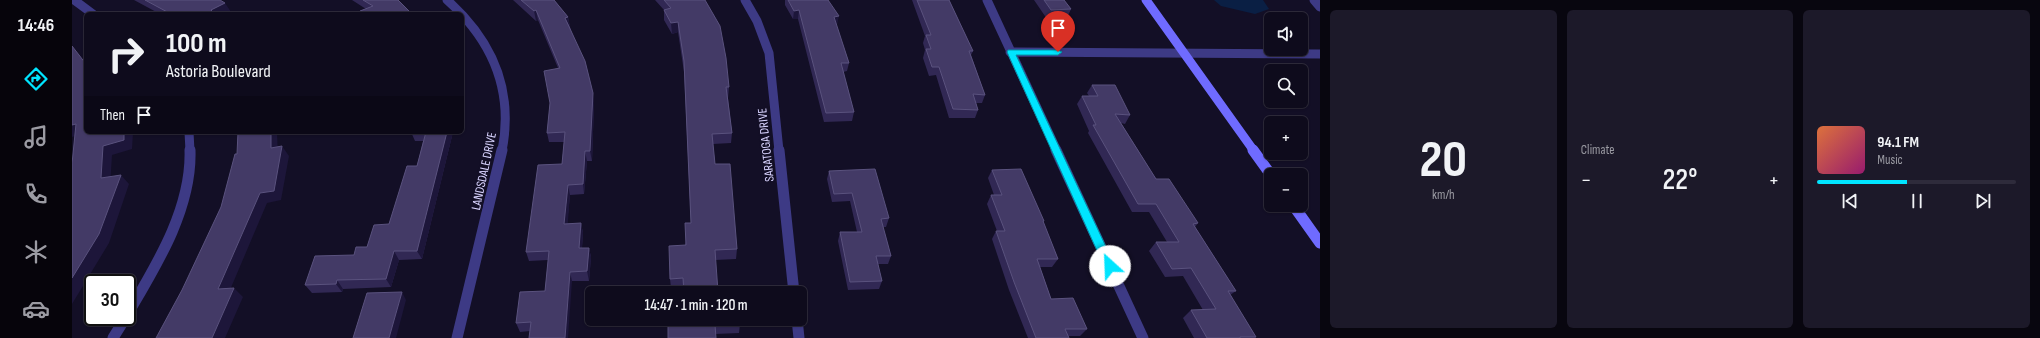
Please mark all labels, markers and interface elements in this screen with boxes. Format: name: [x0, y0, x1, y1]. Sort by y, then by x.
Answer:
pin: [1041, 11, 1075, 52]
map controls: [1264, 12, 1308, 212]
button: sound: [1264, 12, 1308, 56]
text: 14:46: [18, 15, 54, 36]
icon: arrive: [1047, 17, 1069, 39]
text: 100 m: [166, 27, 227, 60]
icon: right: [100, 28, 152, 80]
text: Astoria Boulevard: [166, 61, 271, 82]
button: search: [1264, 64, 1308, 108]
icon: directions: [22, 65, 50, 93]
icon: arrive: [133, 104, 155, 126]
text: Then: [100, 106, 125, 125]
street label: SARATOGA DRIVE: [754, 107, 778, 182]
button: +: [1264, 116, 1308, 160]
icon: music: [22, 123, 50, 151]
text: 20: [1420, 129, 1467, 192]
street label: LANDSDALE DRIVE: [468, 131, 500, 212]
text: 94.1 FM: [1877, 133, 1919, 152]
text: Climate: [1581, 142, 1615, 158]
text: Music: [1877, 152, 1903, 168]
text: 22°: [1663, 162, 1697, 198]
text: −: [1581, 167, 1591, 194]
text: +: [1769, 167, 1779, 194]
button: −: [1264, 168, 1308, 212]
icon: phone: [22, 180, 50, 208]
text: km/h: [1432, 187, 1455, 203]
icon: previous: [1839, 190, 1861, 212]
icon: pause: [1906, 190, 1928, 212]
icon: next: [1972, 190, 1994, 212]
icon: climate: [22, 238, 50, 266]
position arrow: [1089, 245, 1131, 287]
speed limit sign: 30: [84, 274, 136, 326]
icon: car: [22, 295, 50, 323]
text: 14:47 · 1 min · 120 m: [644, 296, 748, 315]

